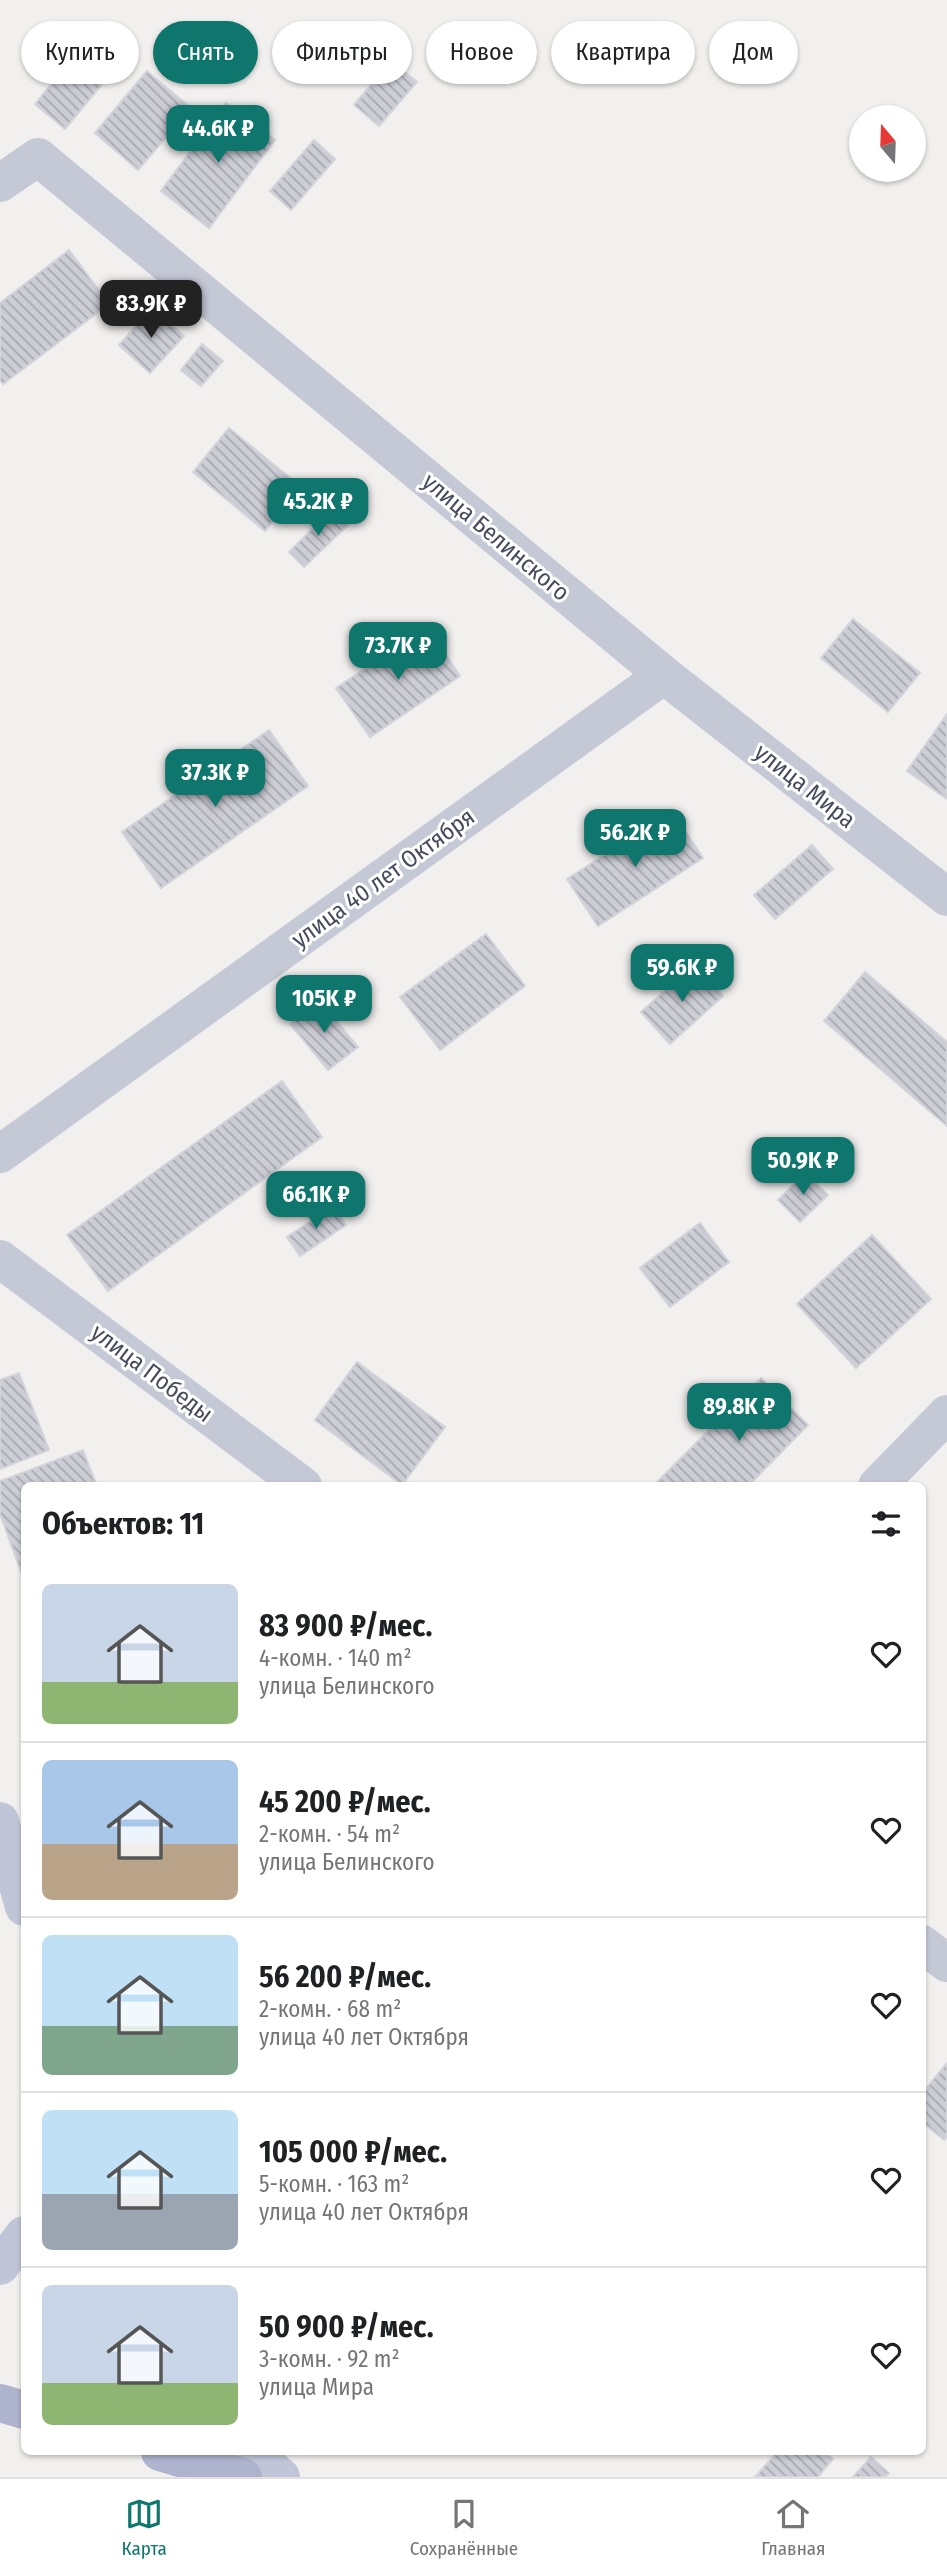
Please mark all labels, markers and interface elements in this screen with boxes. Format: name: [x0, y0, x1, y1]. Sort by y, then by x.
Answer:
chip: Купить: [21, 21, 139, 84]
chip: Снять: [153, 21, 258, 84]
chip: Фильтры: [272, 21, 412, 84]
chip: Новое: [426, 21, 537, 84]
chip: Квартира: [551, 21, 695, 84]
chip: Дом: [709, 21, 798, 84]
north arrow: [849, 105, 926, 182]
map controls: [849, 105, 926, 182]
pin: 44.6K ₽: [153, 106, 283, 165]
text: 44.6K ₽: [182, 114, 254, 142]
pin: 83.9K ₽: [86, 280, 216, 340]
text: 83.9K ₽: [116, 289, 186, 317]
street label: улица Белинского: [417, 467, 575, 607]
pin: 45.2K ₽: [253, 478, 383, 538]
text: 45.2K ₽: [283, 487, 353, 515]
pin: 73.7K ₽: [333, 622, 463, 682]
text: 73.7K ₽: [365, 631, 431, 659]
street label: улица Мира: [749, 738, 861, 834]
pin: 37.3K ₽: [150, 750, 280, 809]
text: 37.3K ₽: [181, 758, 249, 786]
street label: улица 40 лет Октября: [286, 802, 480, 954]
pin: 56.2K ₽: [570, 810, 700, 869]
text: 56.2K ₽: [600, 818, 670, 846]
pin: 59.6K ₽: [617, 944, 747, 1004]
text: 59.6K ₽: [647, 953, 717, 981]
pin: 105K ₽: [267, 976, 381, 1035]
text: 105K ₽: [292, 984, 356, 1012]
pin: 50.9K ₽: [738, 1138, 868, 1197]
text: 50.9K ₽: [767, 1146, 839, 1174]
pin: 66.1K ₽: [251, 1172, 381, 1231]
text: 66.1K ₽: [282, 1180, 350, 1208]
street label: улица Победы: [86, 1318, 218, 1428]
pin: 89.8K ₽: [674, 1384, 804, 1443]
text: 89.8K ₽: [703, 1392, 775, 1420]
icon: filters: [867, 1505, 905, 1543]
text: Объектов: 11: [42, 1506, 204, 1542]
text: 83 900 ₽/мес.: [259, 1608, 432, 1644]
icon: home: [98, 1612, 182, 1696]
icon: heart: [867, 1635, 905, 1673]
text: 4-комн. · 140 m²: [259, 1644, 412, 1672]
text: улица Белинского: [259, 1672, 435, 1700]
text: 45 200 ₽/мес.: [259, 1784, 431, 1820]
icon: home: [98, 1788, 182, 1872]
icon: heart: [867, 1811, 905, 1849]
text: 2-комн. · 54 m²: [259, 1820, 400, 1848]
text: улица Белинского: [259, 1848, 435, 1876]
text: 56 200 ₽/мес.: [259, 1959, 431, 1995]
icon: home: [98, 1963, 182, 2047]
icon: heart: [867, 1986, 905, 2024]
text: 2-комн. · 68 m²: [259, 1995, 401, 2023]
text: улица 40 лет Октября: [259, 2023, 469, 2051]
text: 105 000 ₽/мес.: [259, 2134, 447, 2170]
icon: home: [98, 2138, 182, 2222]
icon: heart: [867, 2161, 905, 2199]
text: 5-комн. · 163 m²: [259, 2170, 409, 2198]
text: улица 40 лет Октября: [259, 2198, 469, 2226]
text: 50 900 ₽/мес.: [259, 2309, 434, 2345]
icon: home: [98, 2313, 182, 2397]
icon: heart: [867, 2336, 905, 2374]
text: 3-комн. · 92 m²: [259, 2345, 400, 2373]
text: улица Мира: [259, 2373, 374, 2401]
tab: Карта: [121, 2495, 167, 2560]
tab: Сохранённые: [410, 2495, 518, 2560]
tab: Главная: [761, 2495, 826, 2560]

